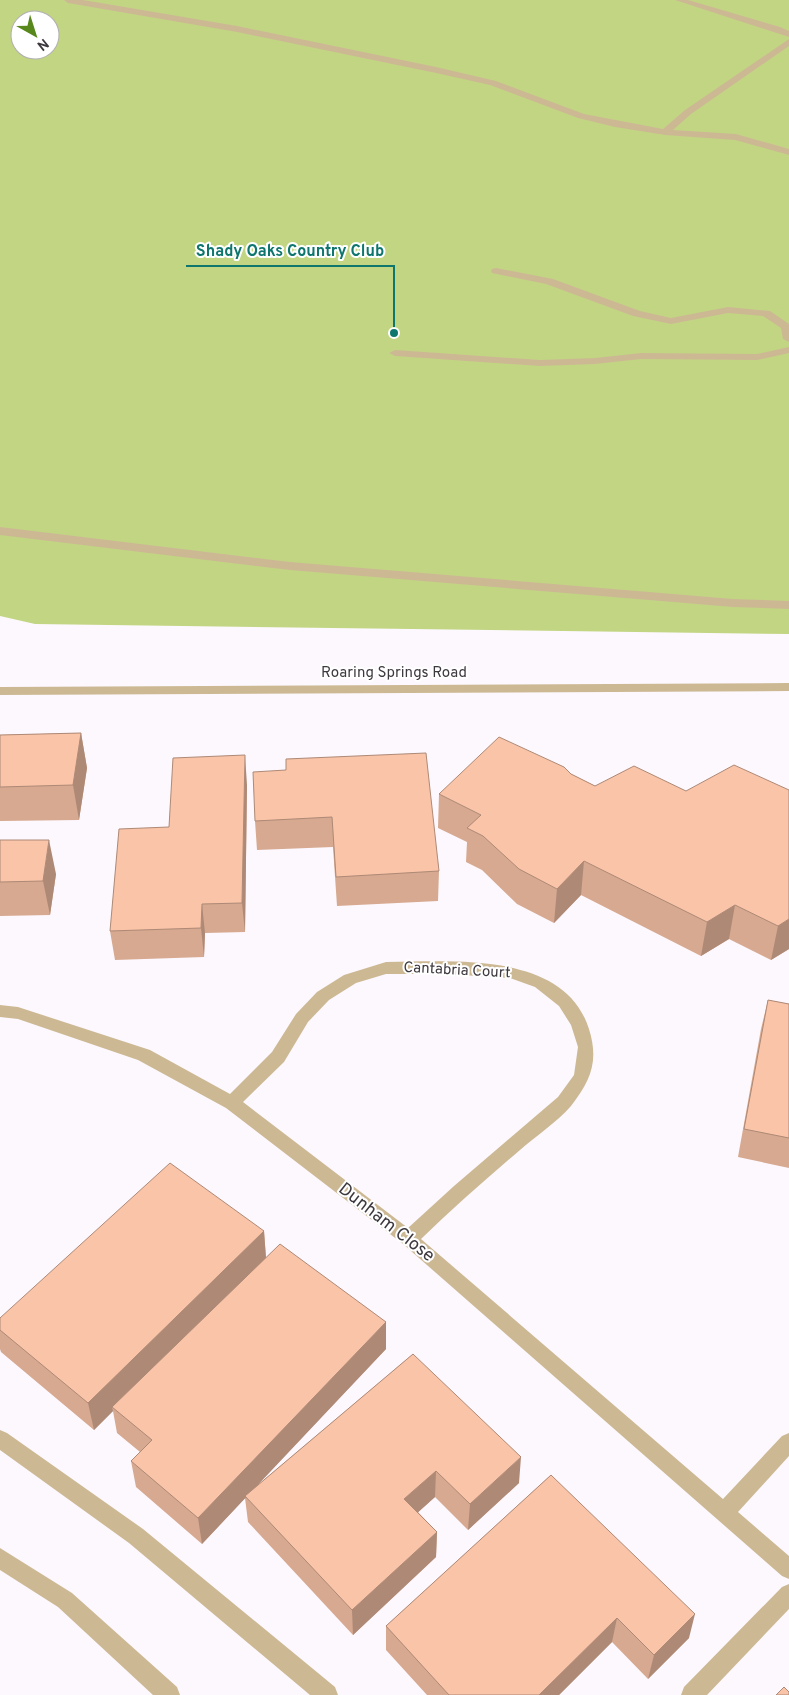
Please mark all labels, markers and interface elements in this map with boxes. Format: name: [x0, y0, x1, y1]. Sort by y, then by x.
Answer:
north arrow: [10, 10, 60, 60]
text: N: [33, 34, 51, 54]
callout: Shady Oaks Country Club: [186, 235, 394, 266]
text: Shady Oaks Country Club: [196, 242, 384, 262]
street label: Roaring Springs Road: [321, 664, 467, 683]
street label: Cantabria Court: [403, 959, 511, 983]
street label: Dunham Close: [333, 1178, 439, 1268]

